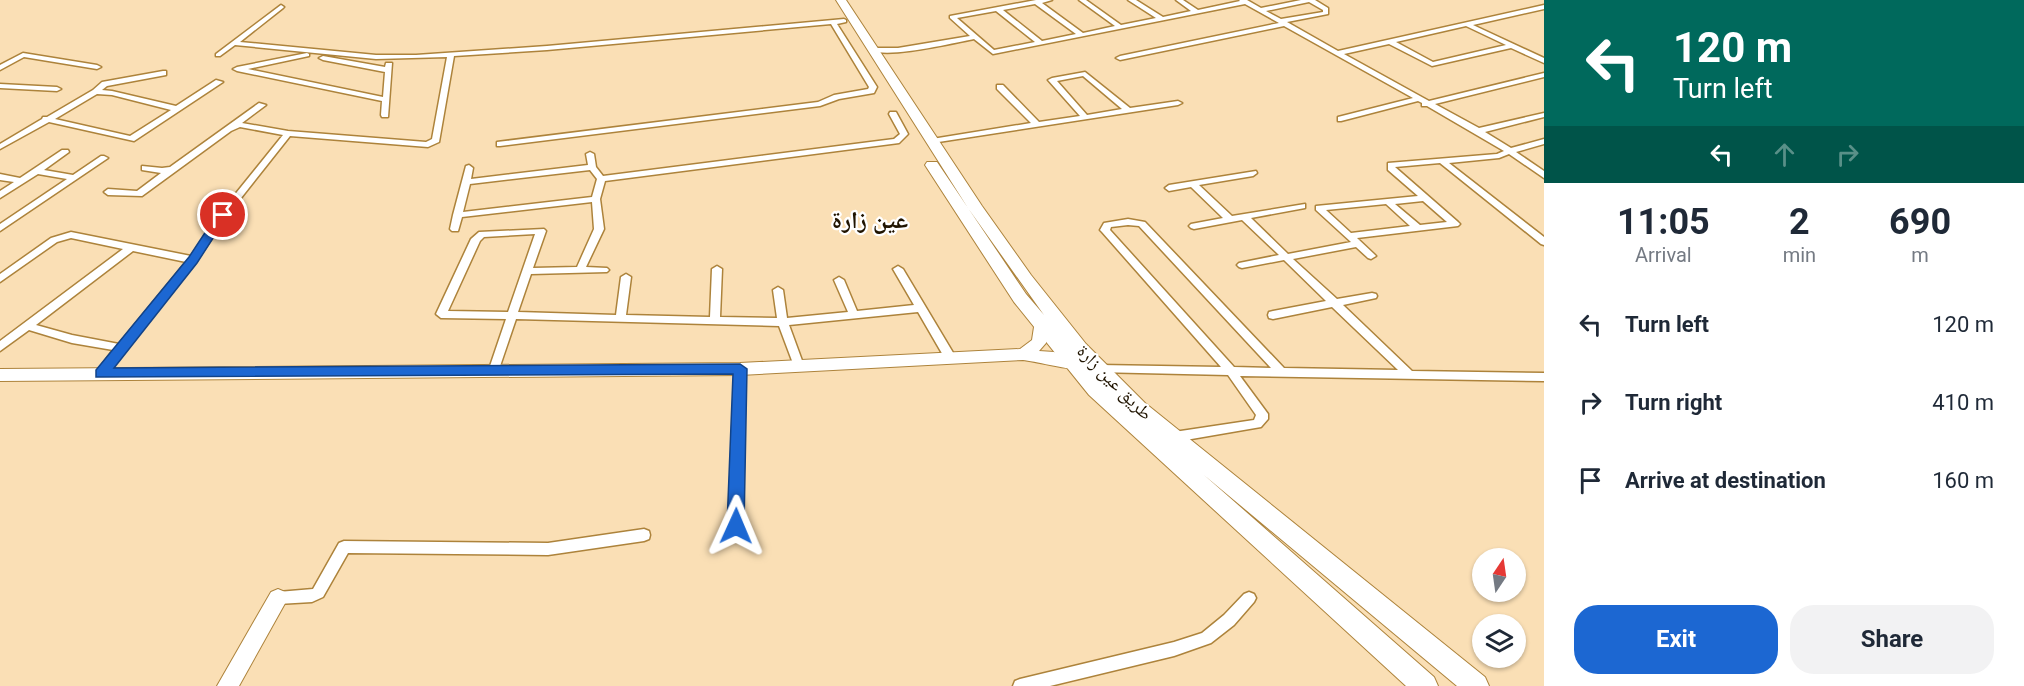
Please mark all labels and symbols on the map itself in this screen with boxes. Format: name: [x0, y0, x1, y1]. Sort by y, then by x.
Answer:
pin: [197, 189, 248, 240]
district label: عين زارة: [832, 206, 908, 234]
street label: طريق عين زارة: [1072, 340, 1157, 425]
position arrow: [704, 494, 768, 558]
north arrow: [1472, 548, 1526, 602]

